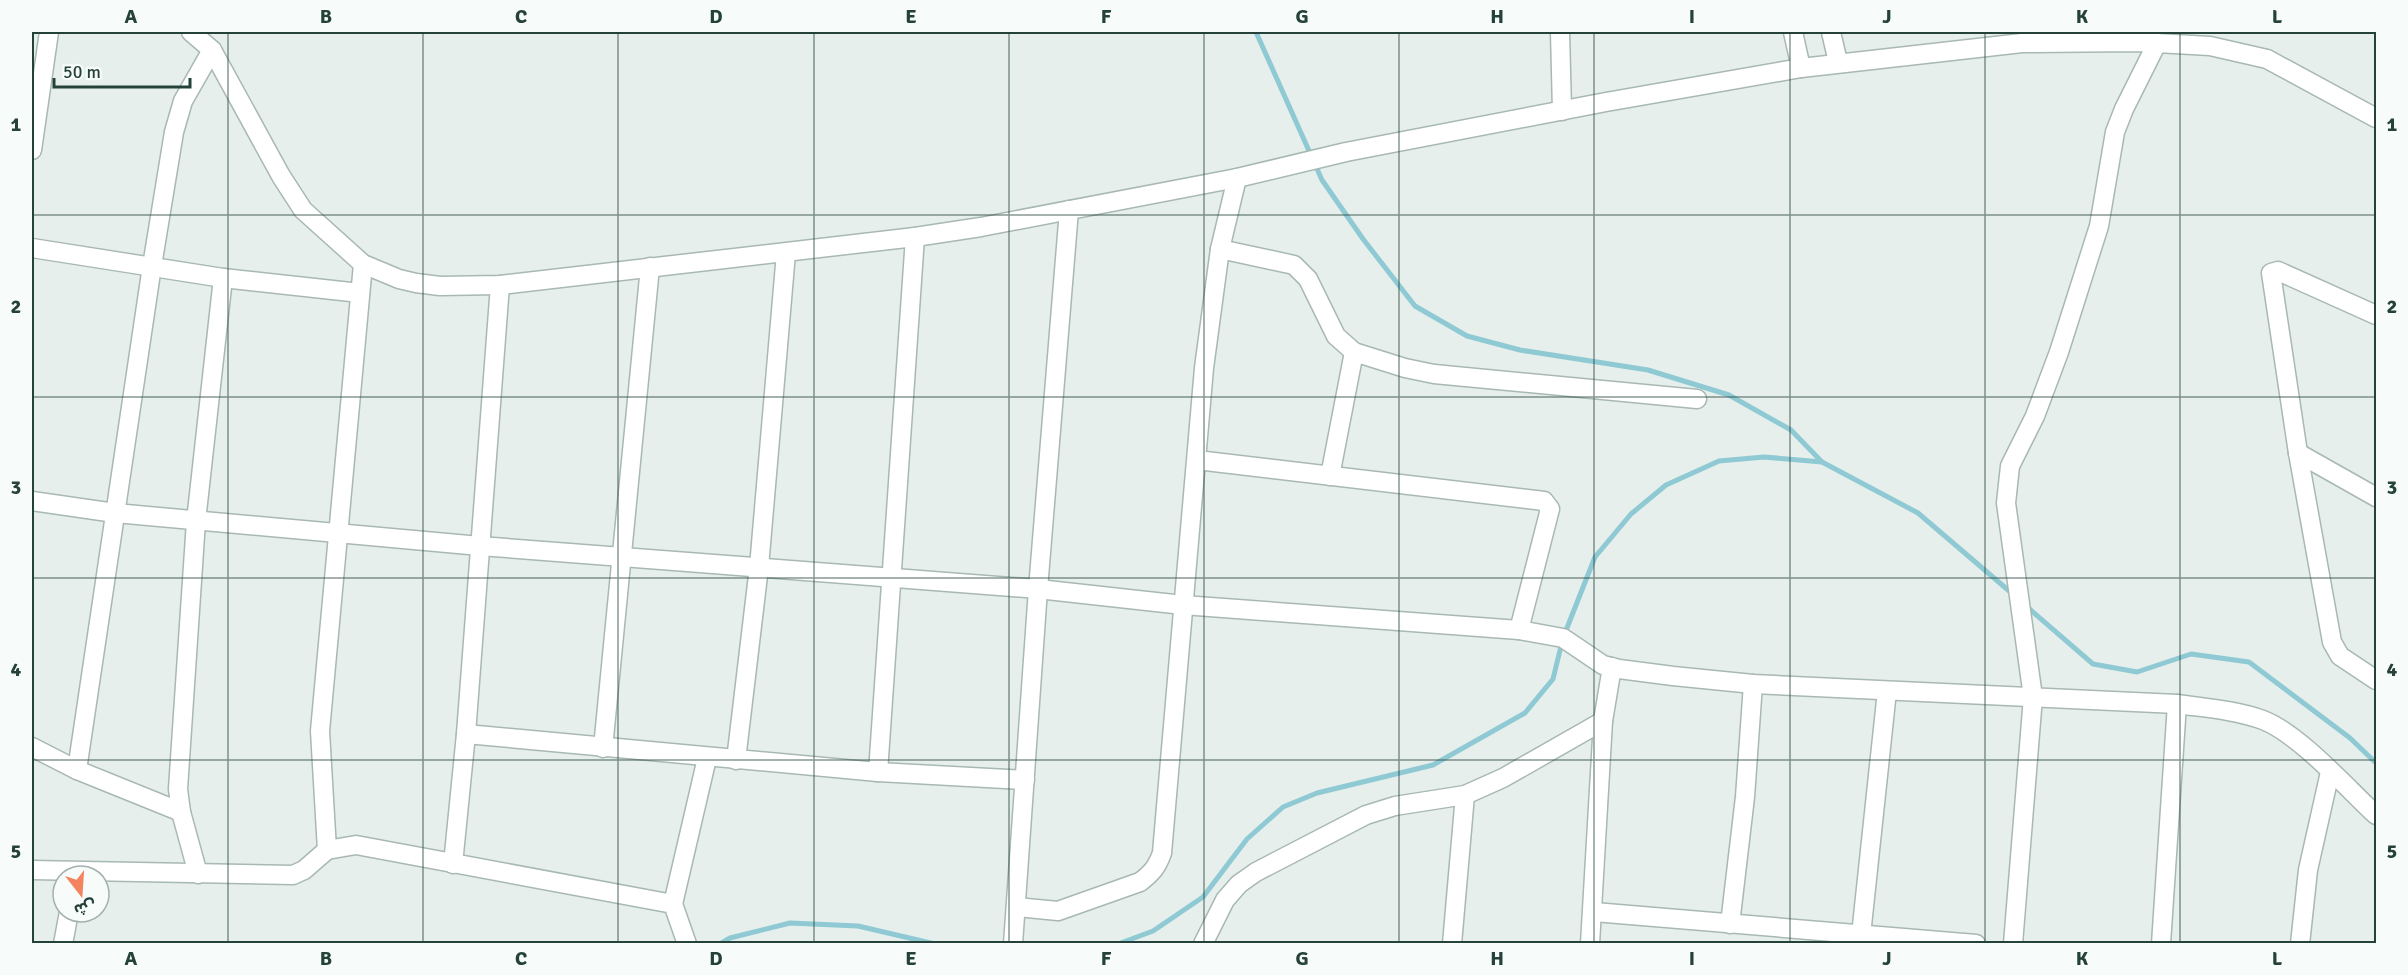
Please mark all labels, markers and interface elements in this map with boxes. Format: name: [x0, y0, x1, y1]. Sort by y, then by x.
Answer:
text: A: [125, 4, 138, 29]
text: B: [320, 4, 332, 29]
text: C: [515, 4, 527, 29]
text: D: [709, 4, 723, 29]
text: E: [905, 4, 917, 29]
text: F: [1101, 4, 1112, 29]
text: G: [1295, 4, 1309, 29]
text: H: [1490, 4, 1504, 29]
text: I: [1689, 4, 1695, 29]
text: J: [1882, 4, 1892, 29]
text: K: [2076, 4, 2089, 29]
text: L: [2272, 4, 2283, 29]
scale bar: [54, 51, 190, 89]
text: 50 m: [63, 61, 101, 83]
text: 1: [11, 112, 22, 137]
text: 1: [2387, 112, 2398, 137]
text: 2: [11, 294, 21, 319]
text: 2: [2387, 294, 2397, 319]
text: 3: [11, 475, 21, 500]
text: 3: [2387, 475, 2397, 500]
text: 4: [11, 657, 22, 682]
text: 4: [2387, 657, 2398, 682]
text: 5: [11, 839, 21, 864]
text: 5: [2387, 839, 2397, 864]
north arrow: [51, 864, 111, 924]
text: ش: [72, 895, 98, 920]
text: A: [125, 946, 138, 971]
text: B: [320, 946, 332, 971]
text: C: [515, 946, 527, 971]
text: D: [709, 946, 723, 971]
text: E: [905, 946, 917, 971]
text: F: [1101, 946, 1112, 971]
text: G: [1295, 946, 1309, 971]
text: H: [1490, 946, 1504, 971]
text: I: [1689, 946, 1695, 971]
text: J: [1882, 946, 1892, 971]
text: K: [2076, 946, 2089, 971]
text: L: [2272, 946, 2283, 971]

